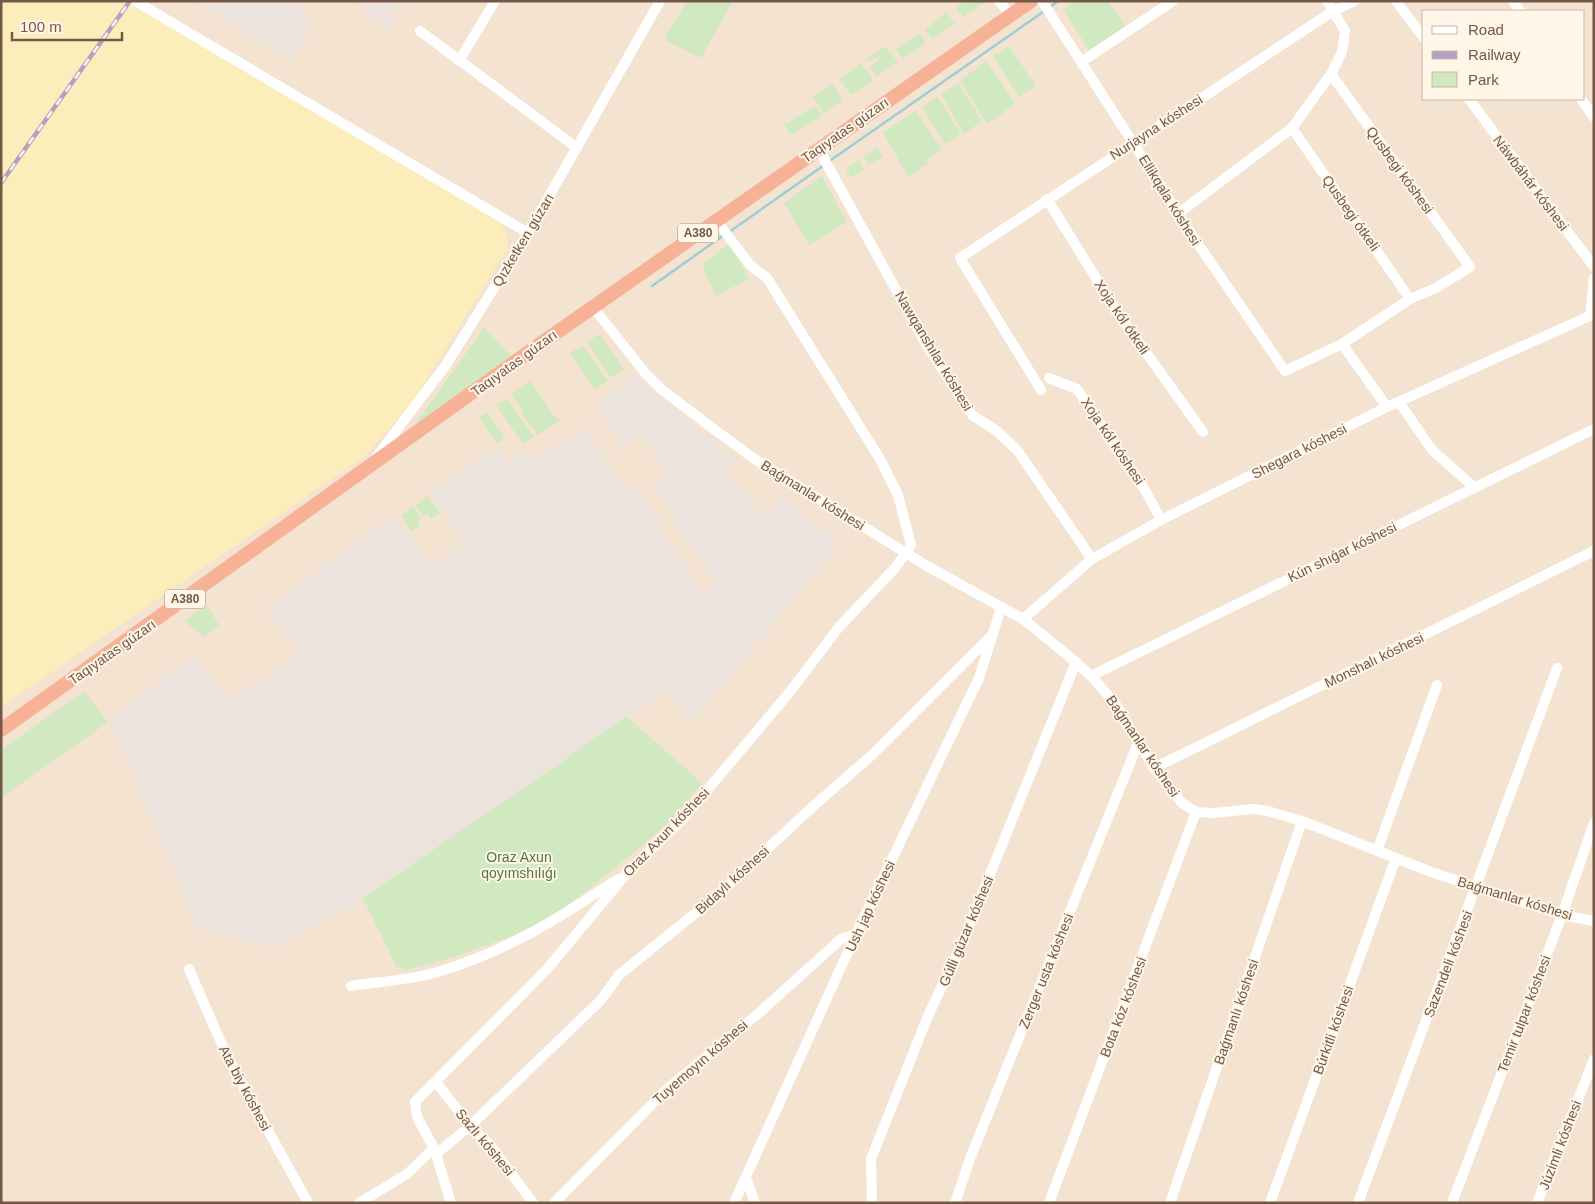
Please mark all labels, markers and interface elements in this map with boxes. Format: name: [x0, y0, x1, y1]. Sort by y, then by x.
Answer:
scale bar: [12, 10, 122, 42]
legend: [1422, 10, 1585, 100]
text: 100 m: [20, 18, 62, 35]
text: Road: [1468, 21, 1504, 38]
text: Railway: [1468, 46, 1521, 63]
text: Park: [1468, 71, 1499, 88]
street label: Nurjayna kóshesi: [1107, 91, 1205, 163]
street label: Taqıyatas gúzarı: [798, 94, 892, 166]
street label: Qusbegi kóshesi: [1363, 123, 1437, 217]
street label: Náwbáhár kóshesi: [1490, 132, 1572, 234]
street label: Ellikqala kóshesi: [1136, 152, 1204, 248]
street label: Qusbegi ótkeli: [1319, 172, 1383, 254]
street label: Qızketken gúzarı: [489, 191, 557, 289]
road number: A380: [678, 224, 718, 242]
street label: Xoja kól ótkeli: [1091, 277, 1153, 357]
street label: Nawqanshılar kóshesi: [892, 288, 976, 414]
street label: Taqıyatas gúzarı: [468, 326, 560, 400]
street label: Xoja kól kóshesi: [1078, 395, 1148, 487]
street label: Shegara kóshesi: [1249, 420, 1349, 482]
street label: Baǵmanlar kóshesi: [758, 457, 868, 533]
street label: Kún shıǵar kóshesi: [1285, 519, 1399, 585]
road number: A380: [165, 590, 205, 608]
street label: Taqıyatas gúzarı: [65, 616, 159, 688]
street label: Monshalı kóshesi: [1322, 629, 1426, 691]
street label: Baǵmanlar kóshesi: [1103, 692, 1183, 800]
street label: Oraz Axun kóshesi: [620, 784, 712, 880]
street label: Bidaylı kóshesi: [692, 843, 772, 917]
park label: Oraz Axun qoyımshılıǵı: [481, 849, 557, 881]
street label: Ush jap kóshesi: [842, 858, 898, 954]
street label: Gúlli gúzar kóshesi: [936, 873, 996, 989]
street label: Baǵmanlar kóshesi: [1456, 873, 1574, 923]
street label: Sazendeli kóshesi: [1420, 908, 1476, 1020]
street label: Zerger usta kóshesi: [1016, 911, 1076, 1031]
street label: Temir tulpar kóshesi: [1494, 953, 1554, 1075]
street label: Bota kóz kóshesi: [1097, 955, 1149, 1059]
street label: Baǵmanlı kóshesi: [1210, 957, 1262, 1067]
street label: Búrkitli kóshesi: [1310, 983, 1356, 1077]
street label: Tuyemoyın kóshesi: [649, 1017, 751, 1107]
street label: Ata biy kóshesi: [216, 1043, 274, 1133]
street label: Júzimli kóshesi: [1536, 1098, 1584, 1192]
street label: Sazlı kóshesi: [452, 1105, 518, 1179]

